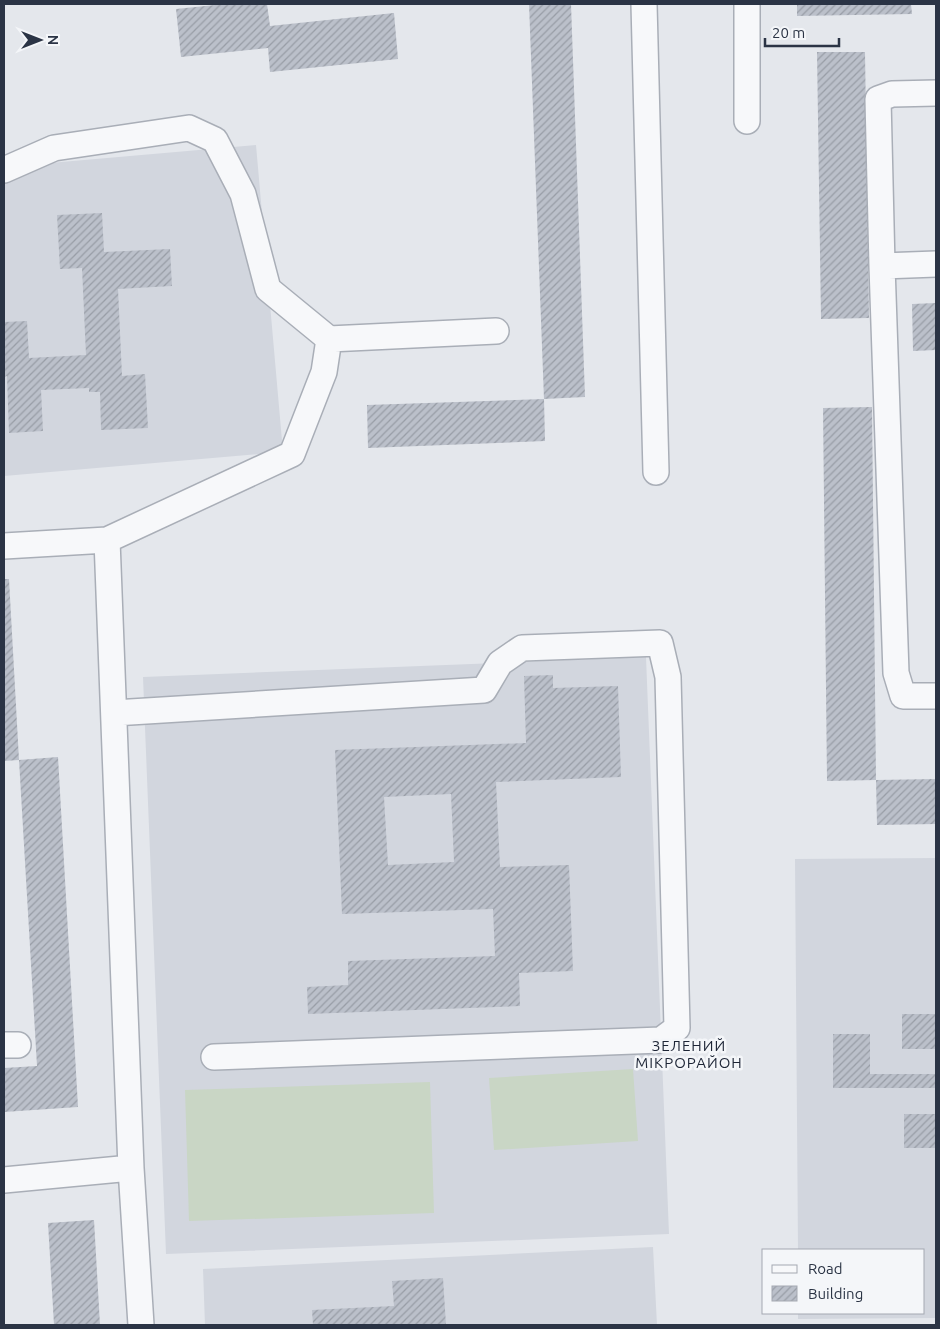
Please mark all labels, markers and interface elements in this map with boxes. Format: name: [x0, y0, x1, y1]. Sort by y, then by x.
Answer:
north arrow: [15, 15, 65, 65]
scale bar: [765, 15, 839, 47]
text: 20 m: [772, 24, 805, 41]
text: N: [45, 35, 61, 45]
district label: ЗЕЛЕНИЙ МІКРОРАЙОН: [635, 1037, 743, 1071]
legend: [762, 1249, 925, 1314]
text: Road: [808, 1260, 843, 1277]
text: Building: [808, 1285, 863, 1302]

